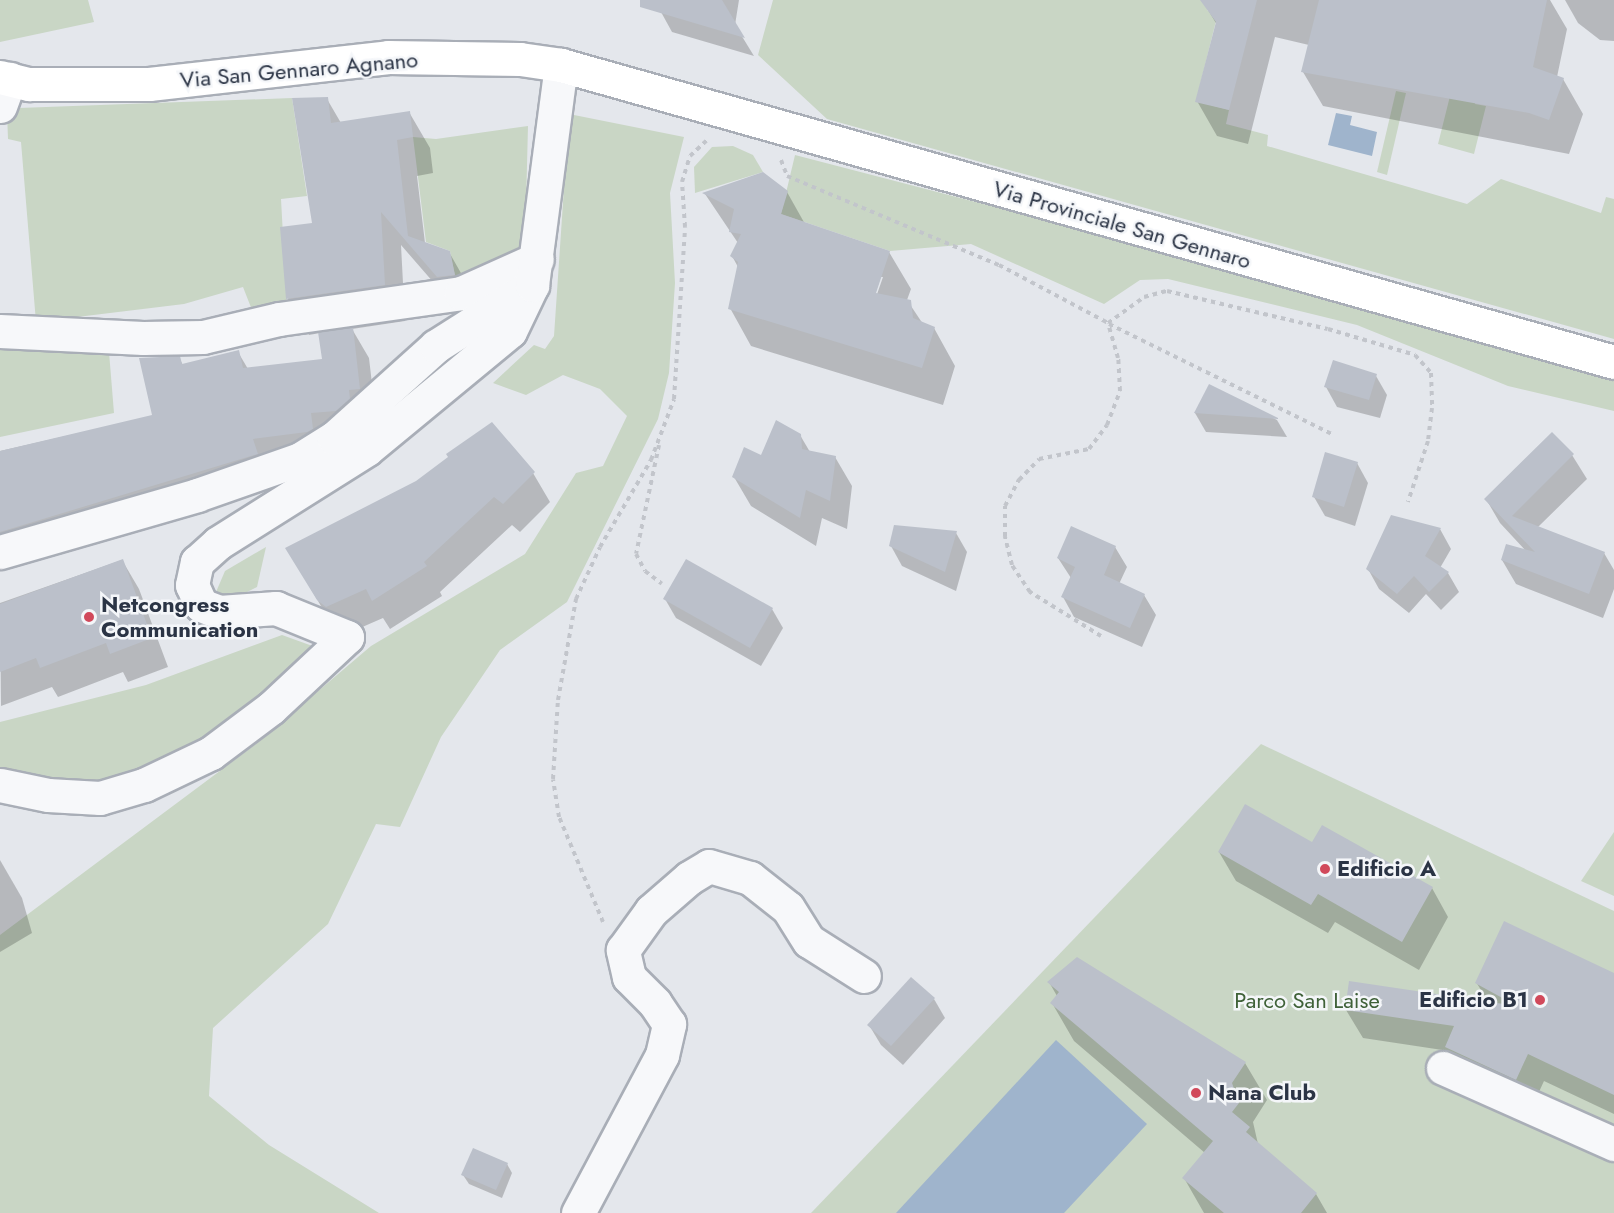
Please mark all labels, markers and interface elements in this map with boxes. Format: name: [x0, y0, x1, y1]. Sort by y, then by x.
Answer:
street label: Via San Gennaro Agnano: [179, 46, 419, 94]
street label: Via Provinciale San Gennaro: [990, 176, 1254, 274]
place label: Netcongress Communication: [101, 591, 258, 642]
marker: Netcongress Communication: [82, 610, 96, 624]
place label: Edificio A: [1337, 856, 1436, 882]
marker: Edificio A: [1318, 862, 1332, 876]
place label: Edificio B1: [1419, 987, 1528, 1013]
park label: Parco San Laise: [1234, 988, 1380, 1014]
marker: Edificio B1: [1533, 993, 1547, 1007]
place label: Nana Club: [1208, 1080, 1316, 1106]
marker: Nana Club: [1189, 1086, 1203, 1100]

